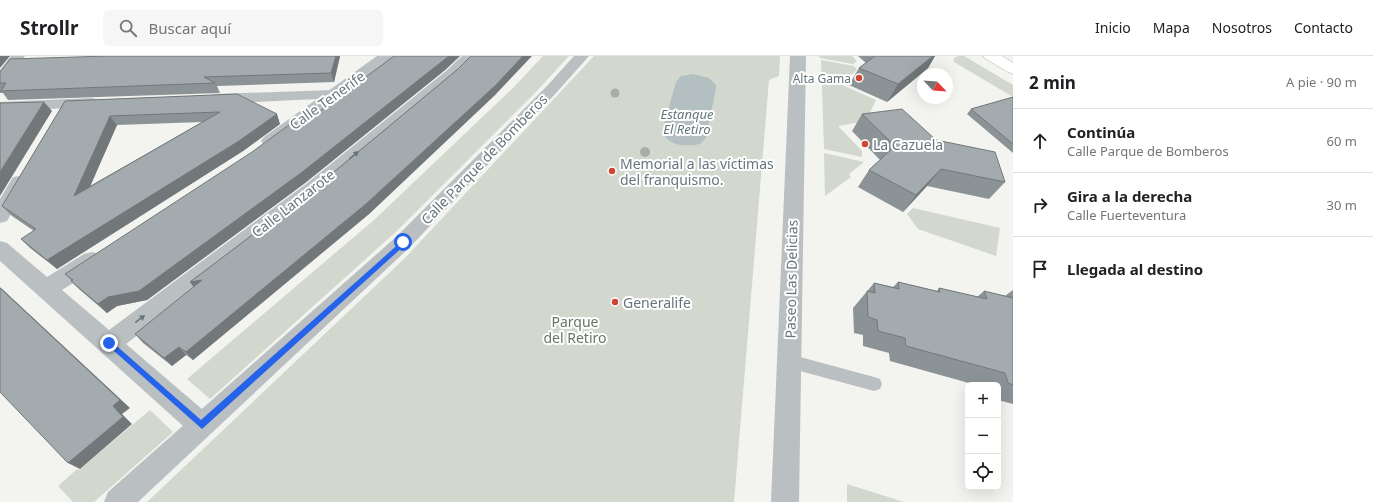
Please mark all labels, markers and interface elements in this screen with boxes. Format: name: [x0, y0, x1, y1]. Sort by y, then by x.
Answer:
search box: [103, 10, 383, 46]
text: Strollr: [20, 15, 79, 41]
icon: search: [117, 17, 139, 39]
text: Buscar aquí: [149, 18, 231, 38]
text: Inicio: [1095, 18, 1131, 37]
text: Mapa: [1153, 18, 1190, 37]
text: Nosotros: [1212, 18, 1272, 37]
text: Contacto: [1294, 18, 1353, 37]
street label: Calle Tenerife: [285, 66, 369, 134]
north arrow: [917, 68, 953, 104]
place label: Alta Gama: [793, 70, 851, 87]
text: 2 min: [1029, 71, 1076, 94]
marker: Alta Gama: [854, 73, 864, 83]
text: A pie · 90 m: [1286, 73, 1357, 91]
street label: Calle Parque de Bomberos: [417, 90, 551, 228]
water label: Estanque El Retiro: [660, 105, 714, 138]
text: Continúa: [1067, 122, 1135, 142]
icon: ahead: [1029, 130, 1051, 152]
text: 60 m: [1327, 132, 1357, 150]
place label: La Cazuela: [873, 135, 943, 154]
marker: La Cazuela: [860, 139, 870, 149]
text: Calle Parque de Bomberos: [1067, 142, 1229, 160]
one-way arrow: [349, 150, 359, 159]
place label: Memorial a las víctimas del franquismo.: [620, 154, 774, 189]
street label: Calle Lanzarote: [247, 164, 339, 241]
marker: Memorial a las víctimas del franquismo.: [607, 166, 617, 176]
text: Gira a la derecha: [1067, 186, 1192, 206]
icon: right: [1029, 194, 1051, 216]
text: 30 m: [1327, 196, 1357, 214]
text: Calle Fuerteventura: [1067, 206, 1186, 224]
street label: Paseo Las Delicias: [780, 219, 802, 339]
route start: [394, 233, 412, 251]
icon: arrive: [1029, 258, 1051, 280]
text: Llegada al destino: [1067, 259, 1203, 279]
place label: Generalife: [623, 293, 691, 312]
marker: Generalife: [610, 297, 620, 307]
park label: Parque del Retiro: [544, 312, 607, 347]
one-way arrow: [134, 315, 145, 323]
route end: [100, 334, 118, 352]
map controls: [965, 382, 1001, 490]
button: +: [965, 382, 1001, 418]
button: −: [965, 418, 1001, 454]
button: locate: [965, 454, 1001, 490]

